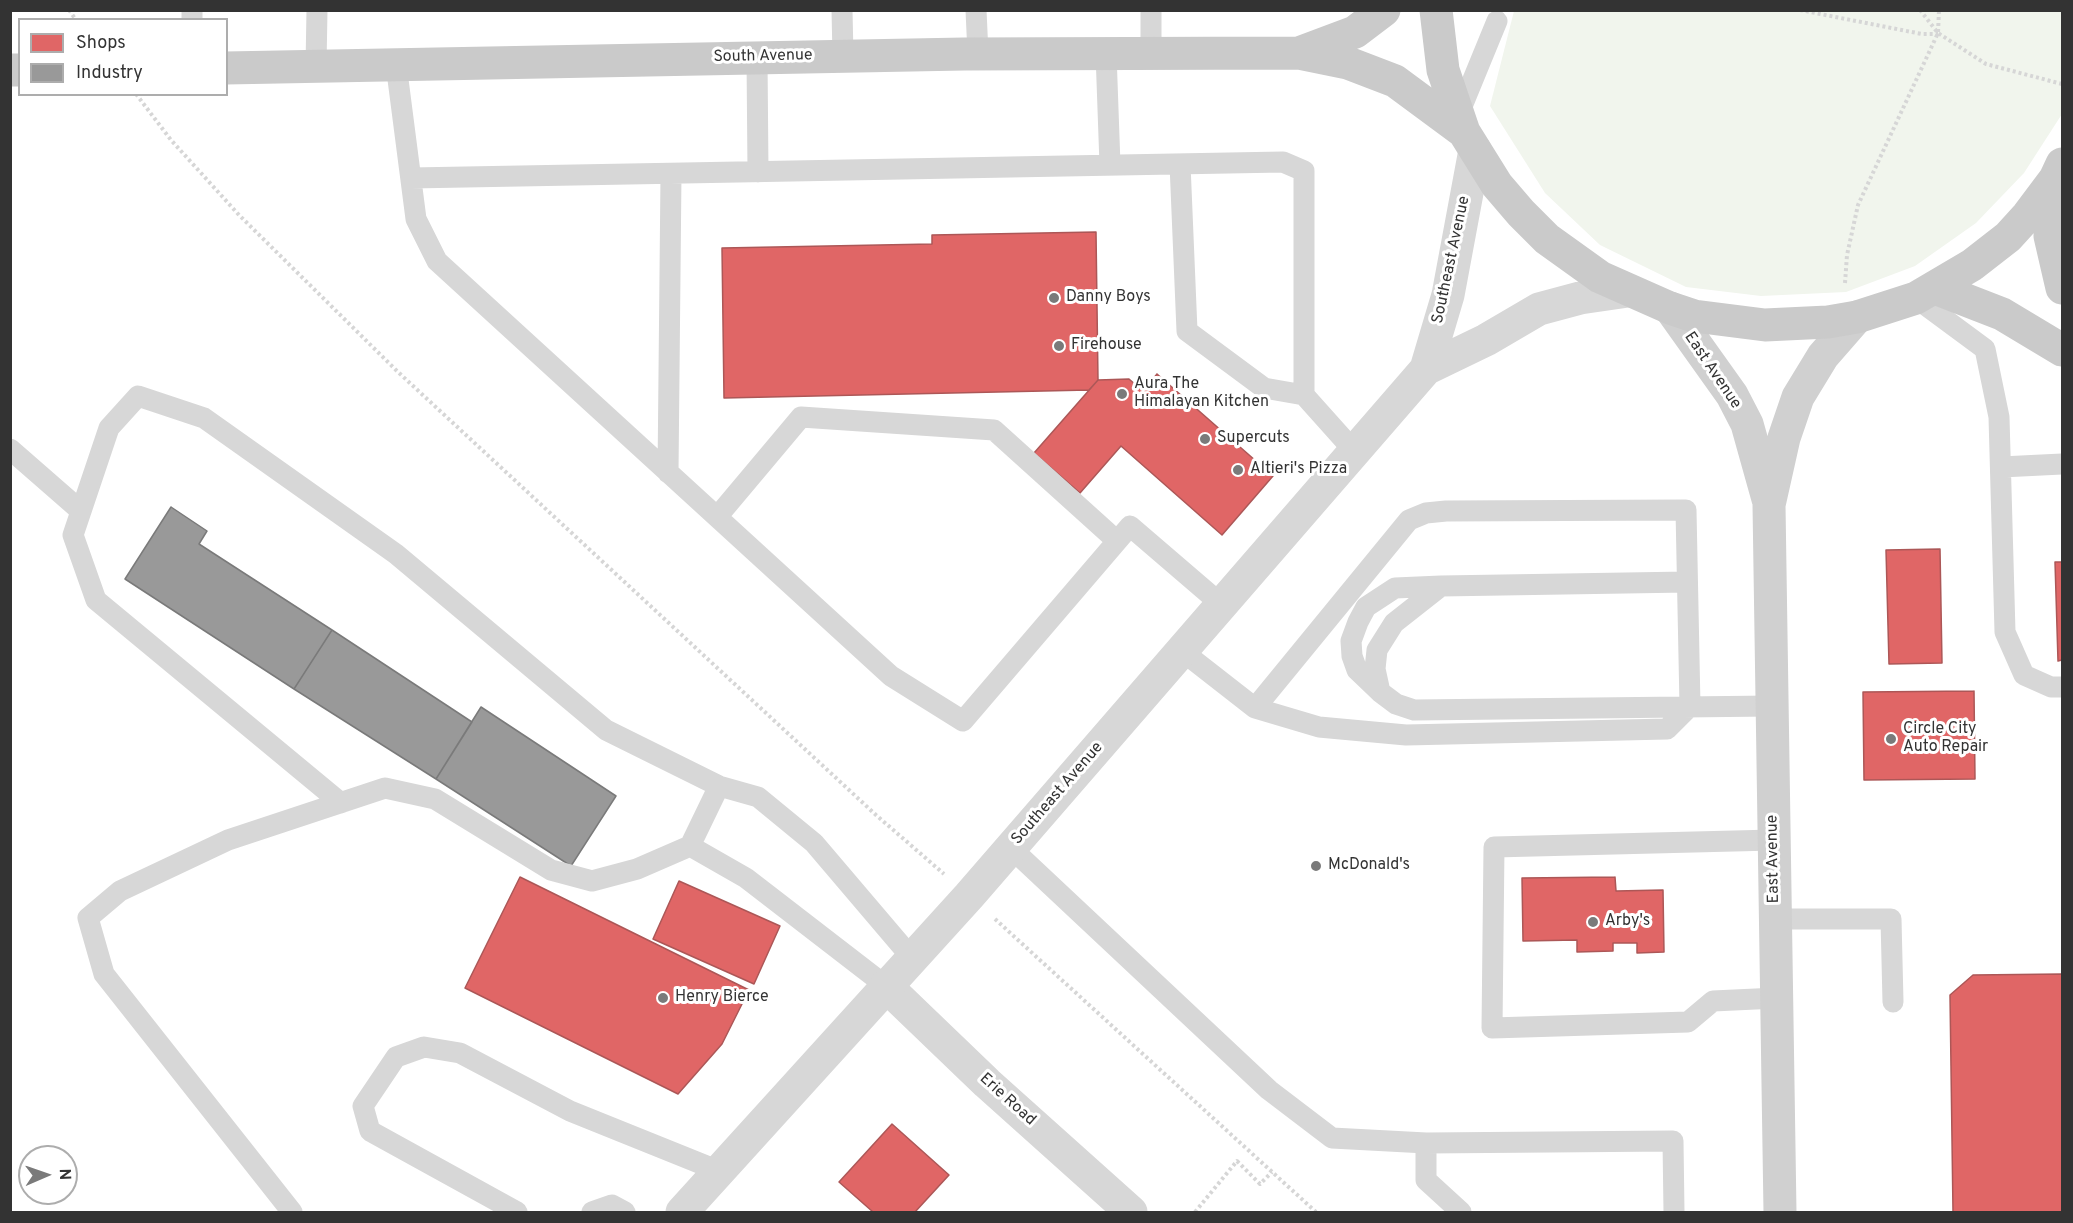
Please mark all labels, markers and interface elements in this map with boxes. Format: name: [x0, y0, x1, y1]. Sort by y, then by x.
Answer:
legend: [18, 18, 228, 96]
text: Shops: [76, 32, 126, 55]
street label: South Avenue: [713, 47, 813, 67]
text: Industry: [76, 62, 143, 85]
street label: Southeast Avenue: [1429, 195, 1475, 325]
place label: Danny Boys: [1066, 288, 1151, 308]
marker: Danny Boys: [1047, 291, 1061, 305]
street label: East Avenue: [1679, 329, 1745, 413]
place label: Firehouse: [1071, 336, 1142, 356]
marker: Firehouse: [1052, 339, 1066, 353]
place label: Aura The Himalayan Kitchen: [1134, 375, 1269, 413]
marker: Aura The Himalayan Kitchen: [1115, 387, 1129, 401]
place label: Supercuts: [1217, 429, 1290, 449]
marker: Supercuts: [1198, 432, 1212, 446]
place label: Altieri's Pizza: [1250, 460, 1347, 480]
marker: Altieri's Pizza: [1231, 463, 1245, 477]
place label: Circle City Auto Repair: [1903, 720, 1988, 758]
marker: Circle City Auto Repair: [1884, 732, 1898, 746]
street label: Southeast Avenue: [1008, 739, 1108, 849]
street label: East Avenue: [1764, 815, 1784, 903]
place label: McDonald's: [1328, 856, 1410, 876]
marker: McDonald's: [1309, 859, 1323, 873]
place label: Arby's: [1605, 912, 1650, 932]
marker: Arby's: [1586, 915, 1600, 929]
place label: Henry Bierce: [675, 988, 769, 1008]
marker: Henry Bierce: [656, 991, 670, 1005]
street label: Erie Road: [975, 1070, 1039, 1130]
north arrow: [18, 1145, 78, 1205]
text: N: [54, 1168, 74, 1181]

